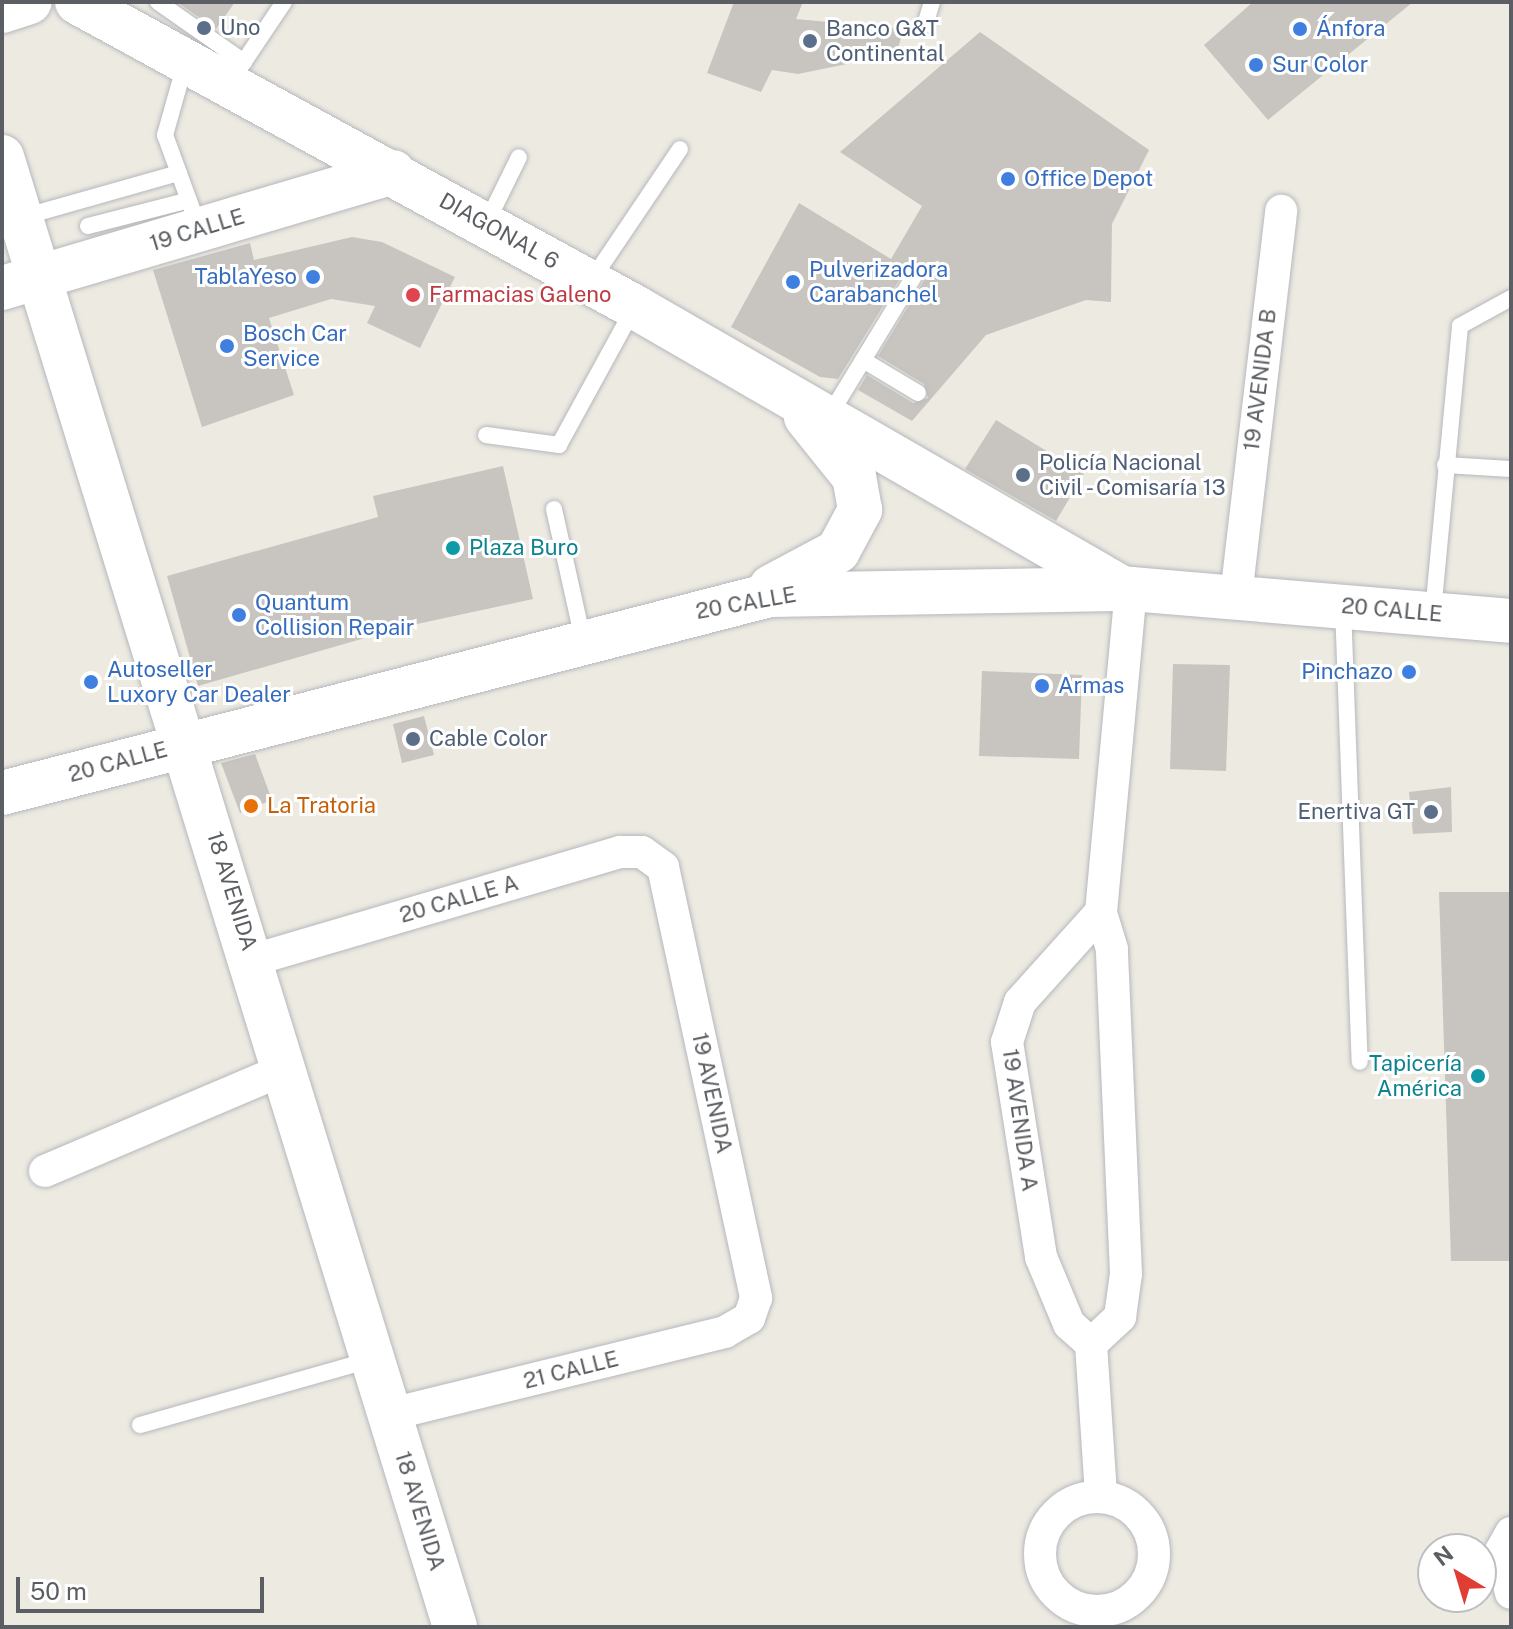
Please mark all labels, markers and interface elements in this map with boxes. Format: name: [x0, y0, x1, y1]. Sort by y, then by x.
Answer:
place label: Uno: [220, 15, 261, 41]
place label: Banco G&T Continental: [826, 15, 945, 66]
place label: Ánfora: [1316, 16, 1385, 42]
marker: Uno: [195, 19, 213, 37]
marker: Ánfora: [1291, 20, 1309, 38]
marker: Banco G&T Continental: [801, 32, 819, 50]
place label: Sur Color: [1272, 52, 1368, 78]
marker: Sur Color: [1247, 56, 1265, 74]
place label: Office Depot: [1024, 166, 1153, 192]
marker: Office Depot: [999, 170, 1017, 188]
street label: DIAGONAL 6: [435, 187, 563, 275]
street label: 19 CALLE: [146, 203, 248, 257]
place label: Pulverizadora Carabanchel: [809, 256, 948, 308]
place label: TablaYeso: [194, 264, 297, 290]
marker: TablaYeso: [304, 268, 322, 286]
marker: Pulverizadora Carabanchel: [784, 273, 802, 291]
place label: Farmacias Galeno: [429, 282, 612, 308]
marker: Farmacias Galeno: [404, 286, 422, 304]
street label: 19 AVENIDA B: [1238, 307, 1282, 453]
place label: Bosch Car Service: [243, 320, 347, 372]
marker: Bosch Car Service: [218, 337, 236, 355]
place label: Policía Nacional Civil - Comisaría 13: [1039, 449, 1232, 500]
marker: Policía Nacional Civil - Comisaría 13: [1014, 466, 1032, 484]
place label: Plaza Buro: [469, 535, 578, 561]
marker: Plaza Buro: [444, 539, 462, 557]
street label: 20 CALLE: [694, 581, 798, 625]
place label: Quantum Collision Repair: [255, 589, 414, 640]
street label: 20 CALLE: [1340, 592, 1444, 628]
marker: Quantum Collision Repair: [230, 606, 248, 624]
place label: Autoseller Luxory Car Dealer: [107, 656, 291, 708]
place label: Pinchazo: [1301, 659, 1393, 685]
marker: Pinchazo: [1400, 663, 1418, 681]
marker: Autoseller Luxory Car Dealer: [82, 673, 100, 691]
place label: Armas: [1058, 673, 1124, 699]
marker: Armas: [1033, 677, 1051, 695]
place label: Cable Color: [429, 726, 548, 752]
marker: Cable Color: [404, 730, 422, 748]
street label: 20 CALLE: [66, 736, 170, 788]
place label: La Tratoria: [267, 793, 376, 819]
marker: La Tratoria: [242, 797, 260, 815]
place label: Enertiva GT: [1298, 799, 1415, 825]
marker: Enertiva GT: [1422, 803, 1440, 821]
street label: 18 AVENIDA: [201, 828, 263, 954]
street label: 20 CALLE A: [397, 869, 521, 929]
street label: 19 AVENIDA: [686, 1030, 738, 1156]
street label: 19 AVENIDA A: [997, 1047, 1043, 1193]
place label: Tapicería América: [1369, 1050, 1462, 1102]
marker: Tapicería América: [1469, 1067, 1487, 1085]
street label: 21 CALLE: [521, 1345, 621, 1395]
street label: 18 AVENIDA: [389, 1448, 451, 1574]
north arrow: [1417, 1533, 1497, 1613]
text: N: [1429, 1540, 1458, 1571]
scale bar: [20, 1561, 268, 1611]
text: 50 m: [30, 1577, 87, 1605]

